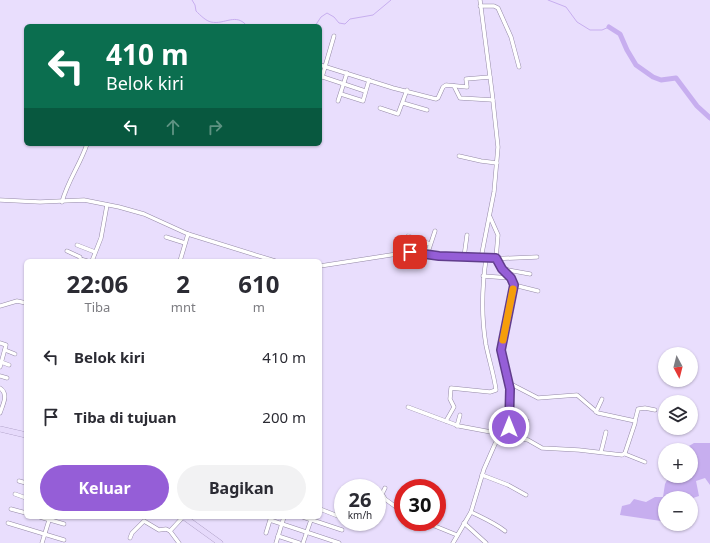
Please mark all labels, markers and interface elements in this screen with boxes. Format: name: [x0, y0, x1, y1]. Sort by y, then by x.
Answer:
text: 410 m: [106, 35, 189, 73]
icon: left: [40, 40, 92, 92]
text: Belok kiri: [106, 71, 184, 95]
icon: left: [120, 116, 142, 138]
icon: ahead: [162, 116, 184, 138]
icon: right: [204, 116, 226, 138]
pin: [393, 235, 427, 269]
icon: arrive: [399, 241, 421, 263]
text: 22:06: [67, 267, 128, 300]
text: 2: [176, 267, 190, 300]
text: 610: [238, 267, 279, 300]
text: Tiba: [84, 298, 110, 316]
text: mnt: [171, 298, 196, 316]
text: m: [253, 298, 265, 316]
icon: left: [40, 346, 62, 368]
text: Belok kiri: [74, 347, 145, 367]
text: 410 m: [262, 347, 306, 367]
north arrow: [658, 347, 698, 387]
map controls: [658, 347, 698, 531]
button: layers: [658, 395, 698, 435]
icon: arrive: [40, 406, 62, 428]
position arrow: [488, 406, 530, 448]
text: Tiba di tujuan: [74, 407, 177, 427]
text: 200 m: [262, 407, 306, 427]
button: +: [658, 443, 698, 483]
button: Keluar: [40, 465, 169, 511]
button: Bagikan: [177, 465, 306, 511]
speed limit sign: 30: [394, 479, 446, 531]
text: 26: [349, 486, 371, 513]
button: −: [658, 491, 698, 531]
text: km/h: [348, 508, 372, 522]

